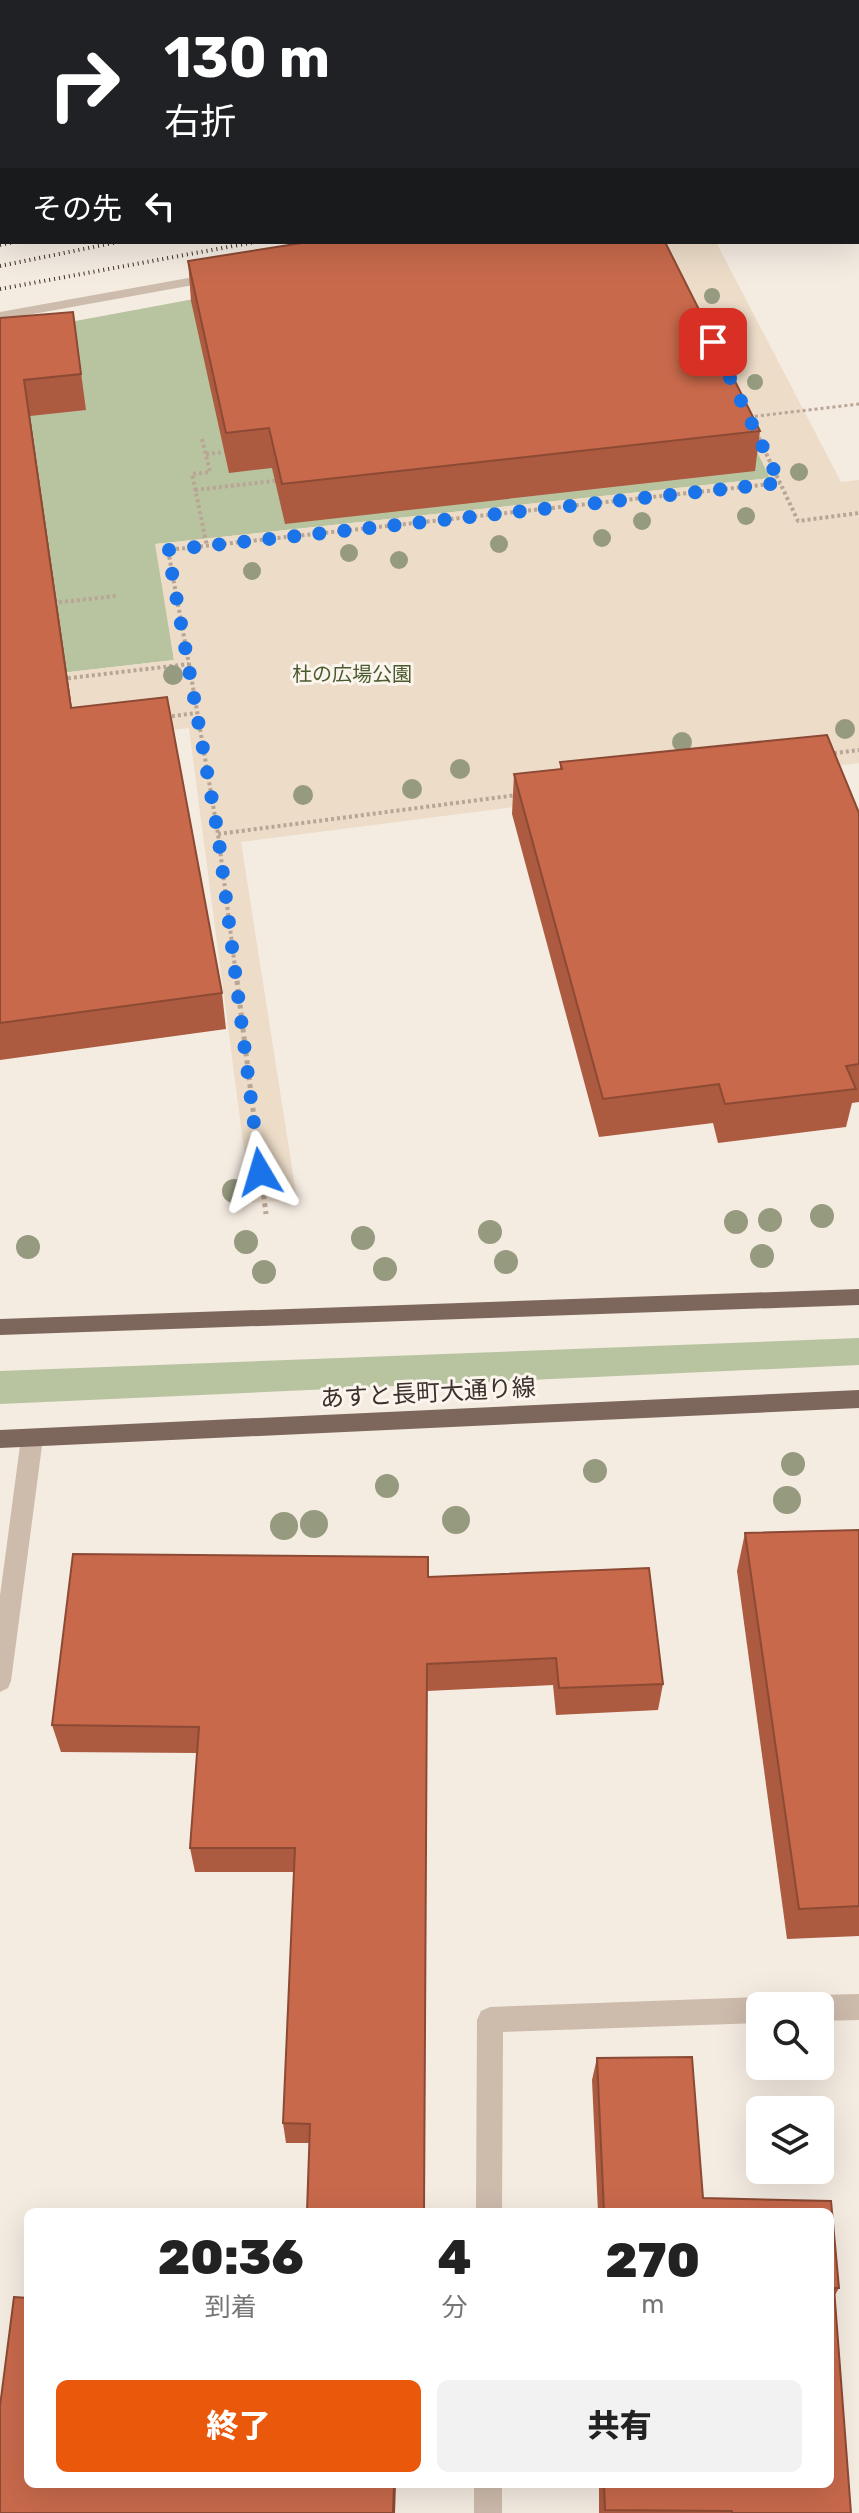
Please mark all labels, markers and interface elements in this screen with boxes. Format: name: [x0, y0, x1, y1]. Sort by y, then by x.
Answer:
text: 130 m: [164, 25, 330, 91]
icon: right: [32, 32, 136, 136]
text: 右折: [164, 100, 236, 143]
icon: left: [138, 184, 182, 228]
text: その先: [32, 191, 122, 227]
pin: [679, 308, 747, 376]
icon: arrive: [691, 320, 735, 364]
park label: 杜の広場公園: [292, 662, 412, 686]
position arrow: [218, 1130, 302, 1214]
street label: あすと長町大通り線: [319, 1373, 537, 1413]
map controls: [746, 1992, 834, 2184]
button: search: [746, 1992, 834, 2080]
button: layers: [746, 2096, 834, 2184]
text: 20:36: [158, 2229, 304, 2286]
text: 4: [437, 2229, 472, 2286]
text: 270: [605, 2232, 700, 2289]
text: m: [641, 2289, 664, 2320]
text: 到着: [205, 2292, 257, 2323]
text: 分: [442, 2292, 468, 2323]
button: 終了: [56, 2380, 421, 2472]
button: 共有: [437, 2380, 802, 2472]

